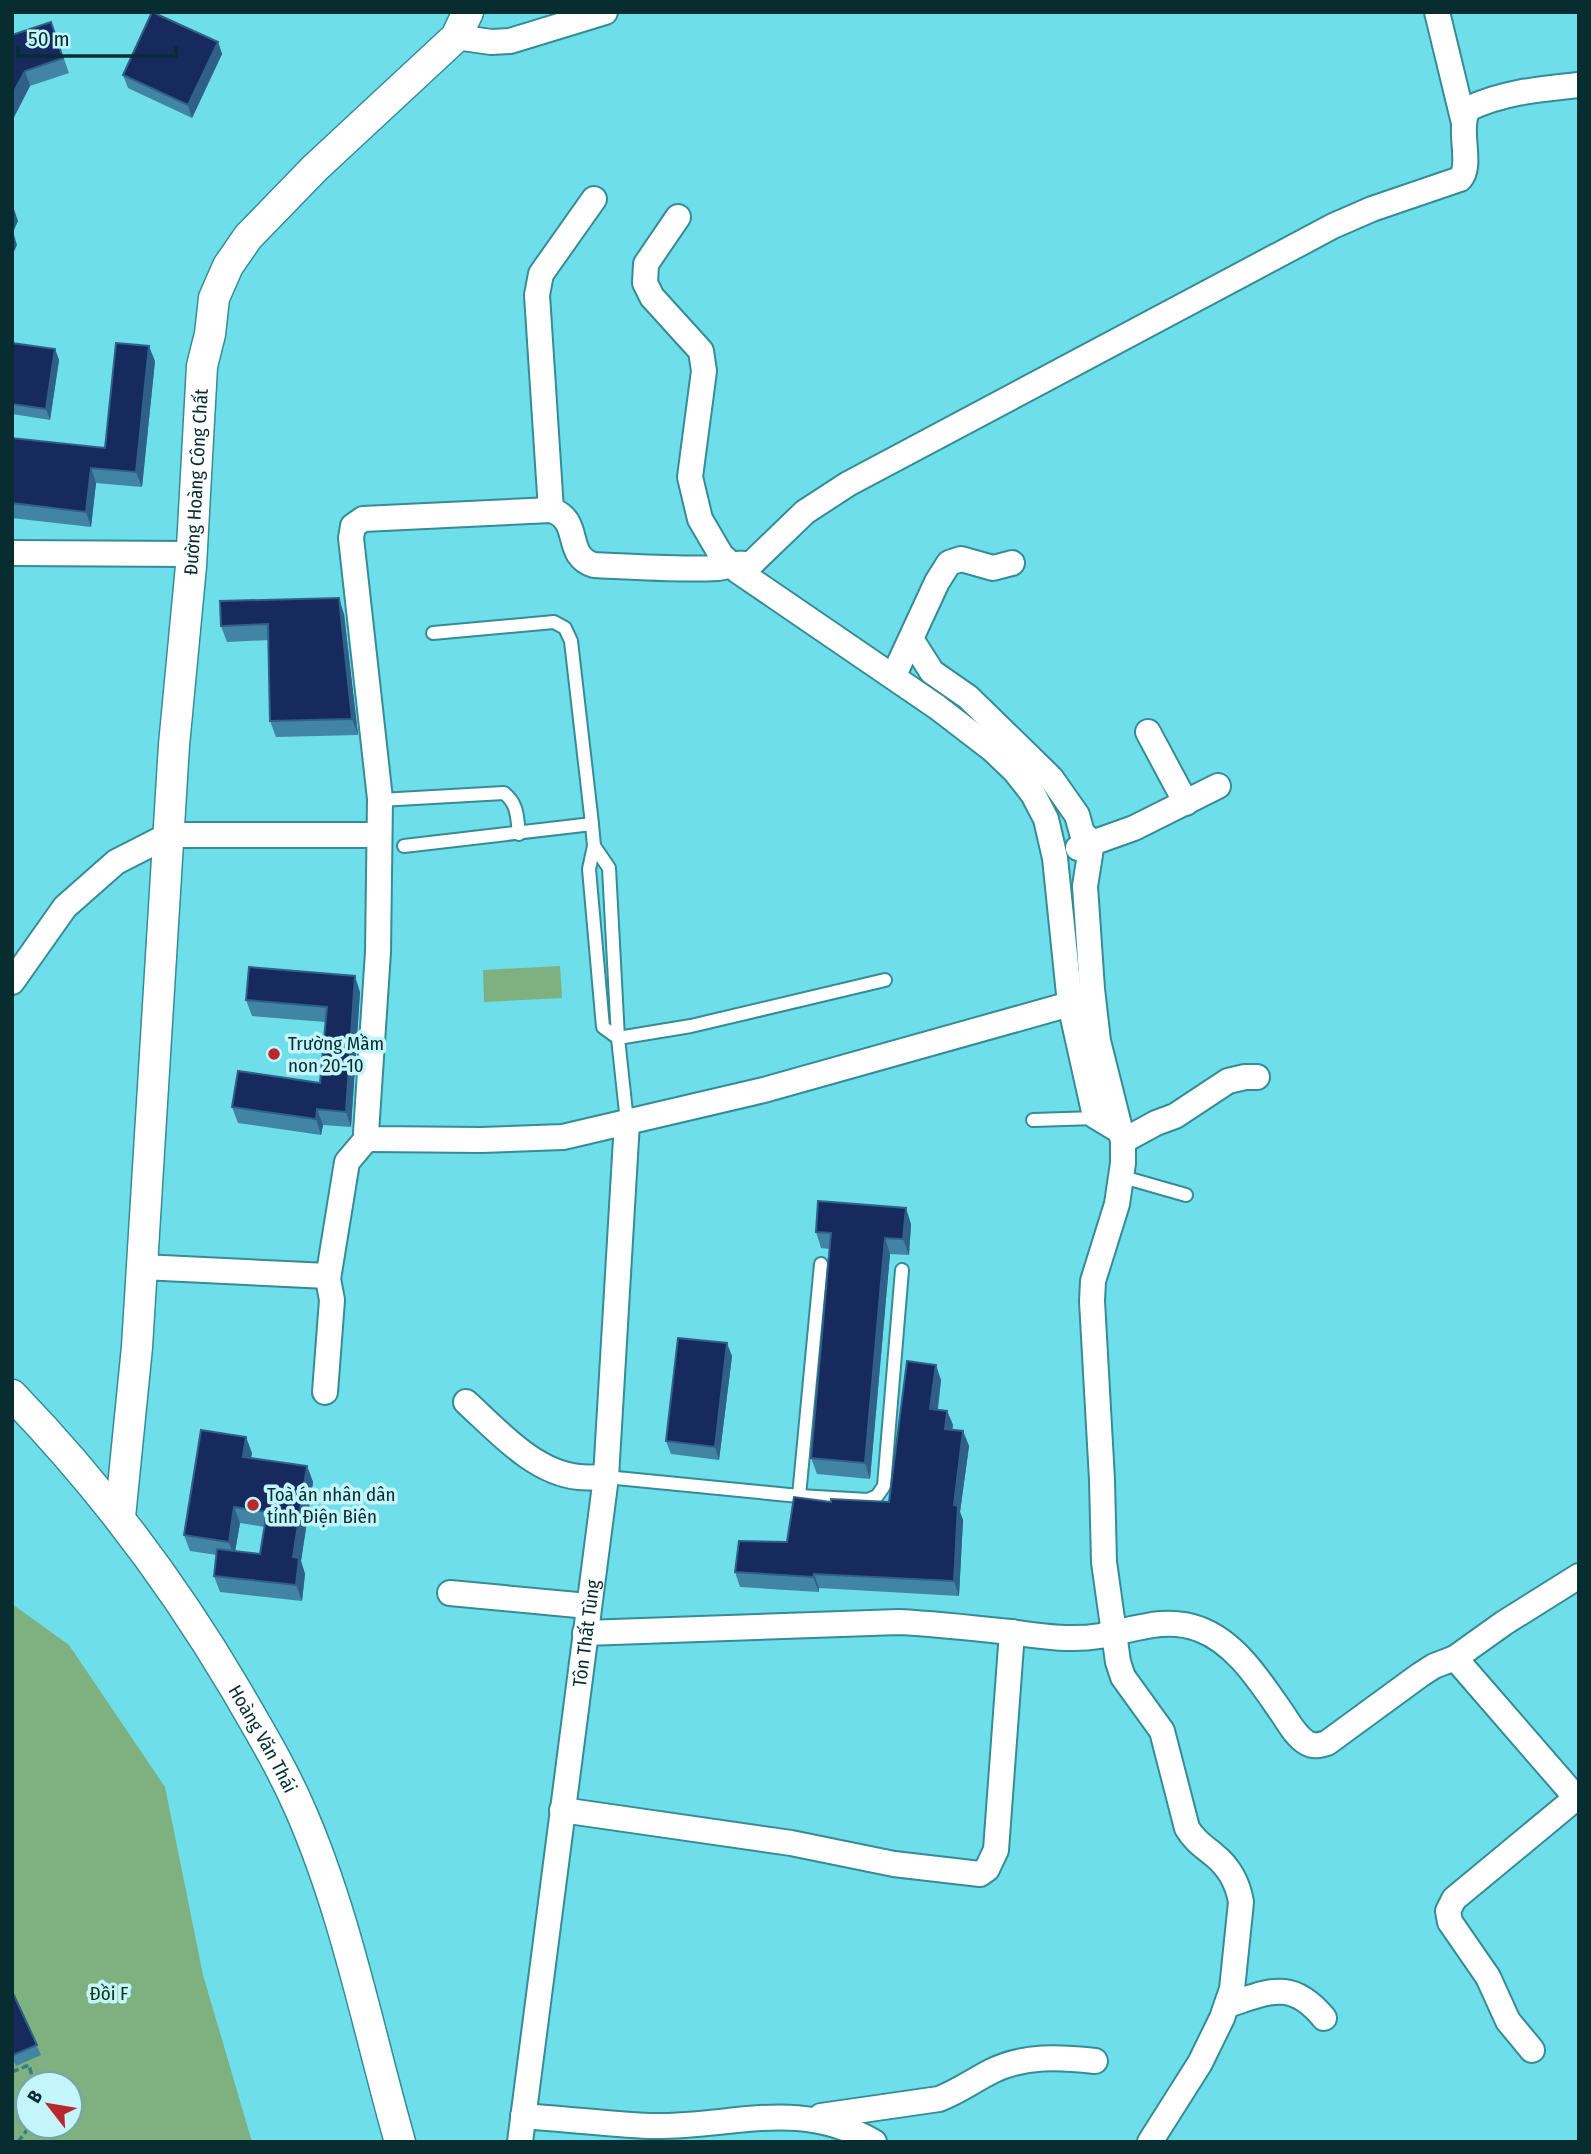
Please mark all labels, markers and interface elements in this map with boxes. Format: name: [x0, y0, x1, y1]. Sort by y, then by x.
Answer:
scale bar: [18, 14, 175, 58]
text: 50 m: [28, 26, 70, 52]
street label: Đường Hoàng Công Chất: [179, 387, 212, 576]
place label: Trường Mầm non 20-10: [288, 1032, 384, 1077]
marker: Trường Mầm non 20-10: [266, 1046, 282, 1062]
place label: Toà án nhân dân tỉnh Điện Biên: [267, 1483, 395, 1528]
marker: Toà án nhân dân tỉnh Điện Biên: [245, 1497, 261, 1513]
street label: Tôn Thất Tùng: [567, 1578, 604, 1688]
street label: Hoàng Văn Thái: [224, 1681, 302, 1796]
park label: Đồi F: [90, 1982, 128, 2005]
north arrow: [14, 2070, 84, 2140]
text: B: [22, 2086, 48, 2107]

